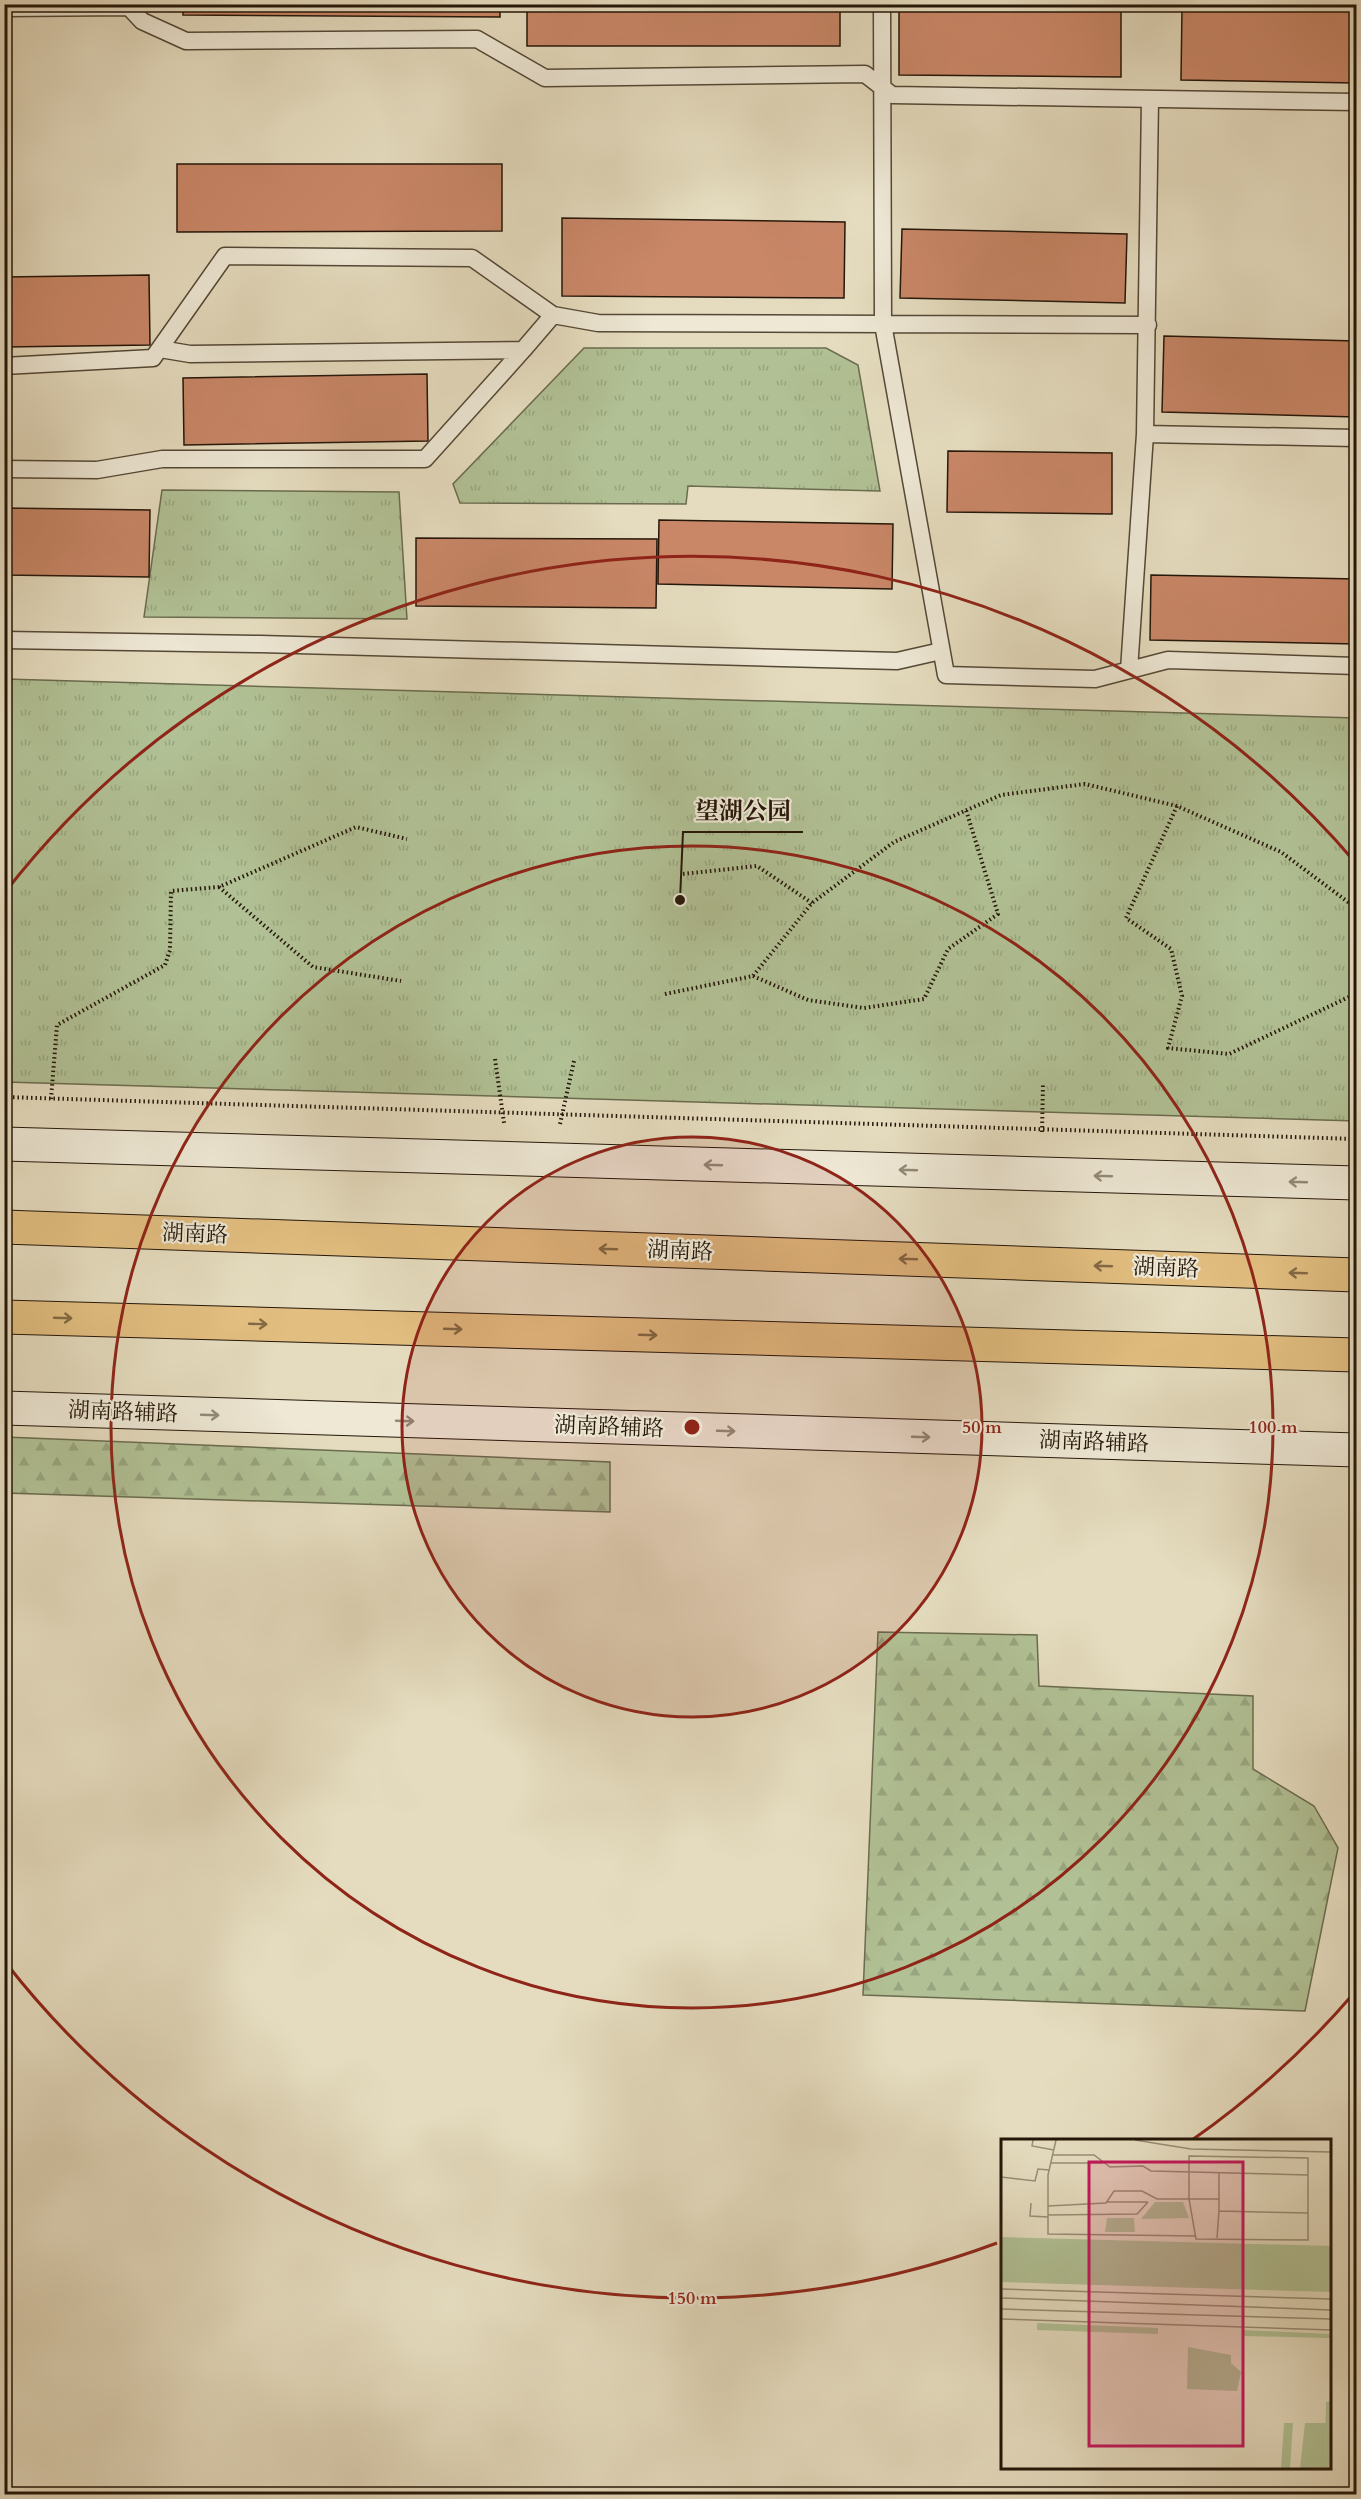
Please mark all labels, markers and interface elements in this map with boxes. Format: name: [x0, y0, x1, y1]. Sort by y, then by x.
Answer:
callout: 望湖公园: [683, 790, 803, 832]
text: 望湖公园: [695, 795, 791, 828]
one-way arrow: [704, 1159, 724, 1170]
one-way arrow: [899, 1165, 919, 1176]
one-way arrow: [1094, 1170, 1114, 1182]
one-way arrow: [1289, 1176, 1309, 1187]
street label: 湖南路: [161, 1218, 229, 1250]
street label: 湖南路: [646, 1235, 714, 1267]
one-way arrow: [599, 1243, 619, 1254]
street label: 湖南路: [1132, 1252, 1200, 1284]
one-way arrow: [899, 1253, 919, 1265]
one-way arrow: [1094, 1260, 1114, 1271]
one-way arrow: [1289, 1267, 1309, 1278]
one-way arrow: [52, 1312, 72, 1324]
one-way arrow: [247, 1318, 267, 1329]
one-way arrow: [442, 1324, 462, 1335]
one-way arrow: [637, 1329, 657, 1341]
street label: 湖南路辅路: [68, 1395, 178, 1429]
one-way arrow: [199, 1409, 219, 1420]
street label: 湖南路辅路: [554, 1410, 664, 1444]
one-way arrow: [394, 1415, 414, 1426]
text: 50 m: [962, 1415, 1002, 1440]
text: 100 m: [1248, 1415, 1298, 1440]
centre of rings: [682, 1417, 702, 1437]
one-way arrow: [715, 1425, 735, 1436]
street label: 湖南路辅路: [1039, 1425, 1149, 1459]
one-way arrow: [910, 1431, 930, 1442]
inset map: [1001, 2139, 1331, 2469]
text: 150 m: [667, 2286, 717, 2311]

